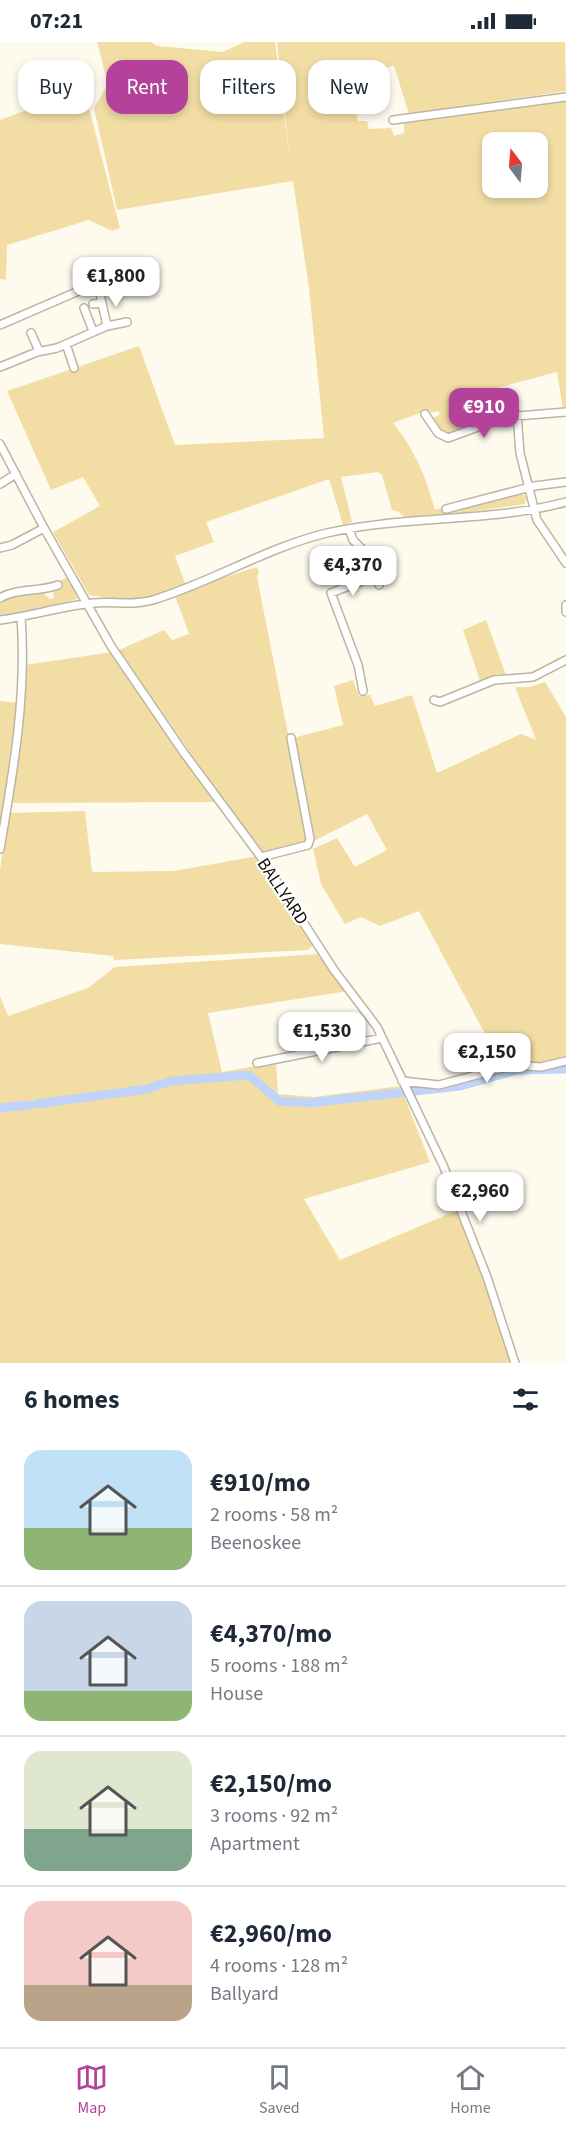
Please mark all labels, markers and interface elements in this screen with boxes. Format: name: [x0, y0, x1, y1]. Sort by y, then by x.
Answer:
text: 07:21: [30, 5, 83, 37]
chip: Buy: [18, 60, 94, 114]
chip: Rent: [106, 60, 188, 114]
chip: Filters: [200, 60, 296, 114]
chip: New: [308, 60, 390, 114]
north arrow: [482, 132, 548, 198]
map controls: [482, 132, 548, 198]
pin: €1,800: [67, 257, 165, 308]
text: €1,800: [87, 262, 145, 290]
pin: €910: [448, 388, 520, 439]
text: €910: [463, 393, 505, 421]
pin: €4,370: [304, 546, 402, 597]
text: €4,370: [324, 551, 382, 579]
street label: BALLYARD: [251, 853, 314, 930]
pin: €1,530: [273, 1012, 371, 1063]
text: €1,530: [293, 1017, 351, 1045]
pin: €2,150: [438, 1033, 536, 1084]
text: €2,150: [458, 1038, 516, 1066]
pin: €2,960: [431, 1172, 529, 1223]
text: €2,960: [451, 1177, 509, 1205]
text: 6 homes: [24, 1381, 119, 1418]
icon: filters: [509, 1383, 542, 1416]
text: €910/mo: [210, 1464, 310, 1501]
icon: home: [72, 1474, 144, 1546]
text: 2 rooms · 58 m²: [210, 1501, 338, 1529]
text: Beenoskee: [210, 1529, 301, 1557]
text: €4,370/mo: [210, 1615, 332, 1652]
icon: home: [72, 1625, 144, 1697]
text: 5 rooms · 188 m²: [210, 1652, 348, 1680]
text: House: [210, 1680, 263, 1708]
text: €2,150/mo: [210, 1765, 332, 1802]
icon: home: [72, 1775, 144, 1847]
text: 3 rooms · 92 m²: [210, 1802, 338, 1830]
text: Apartment: [210, 1830, 300, 1858]
text: €2,960/mo: [210, 1915, 332, 1952]
icon: home: [72, 1925, 144, 1997]
text: 4 rooms · 128 m²: [210, 1952, 348, 1980]
text: Ballyard: [210, 1980, 279, 2008]
tab: Map: [75, 2061, 108, 2119]
tab: Saved: [259, 2061, 300, 2119]
tab: Home: [450, 2061, 491, 2119]

